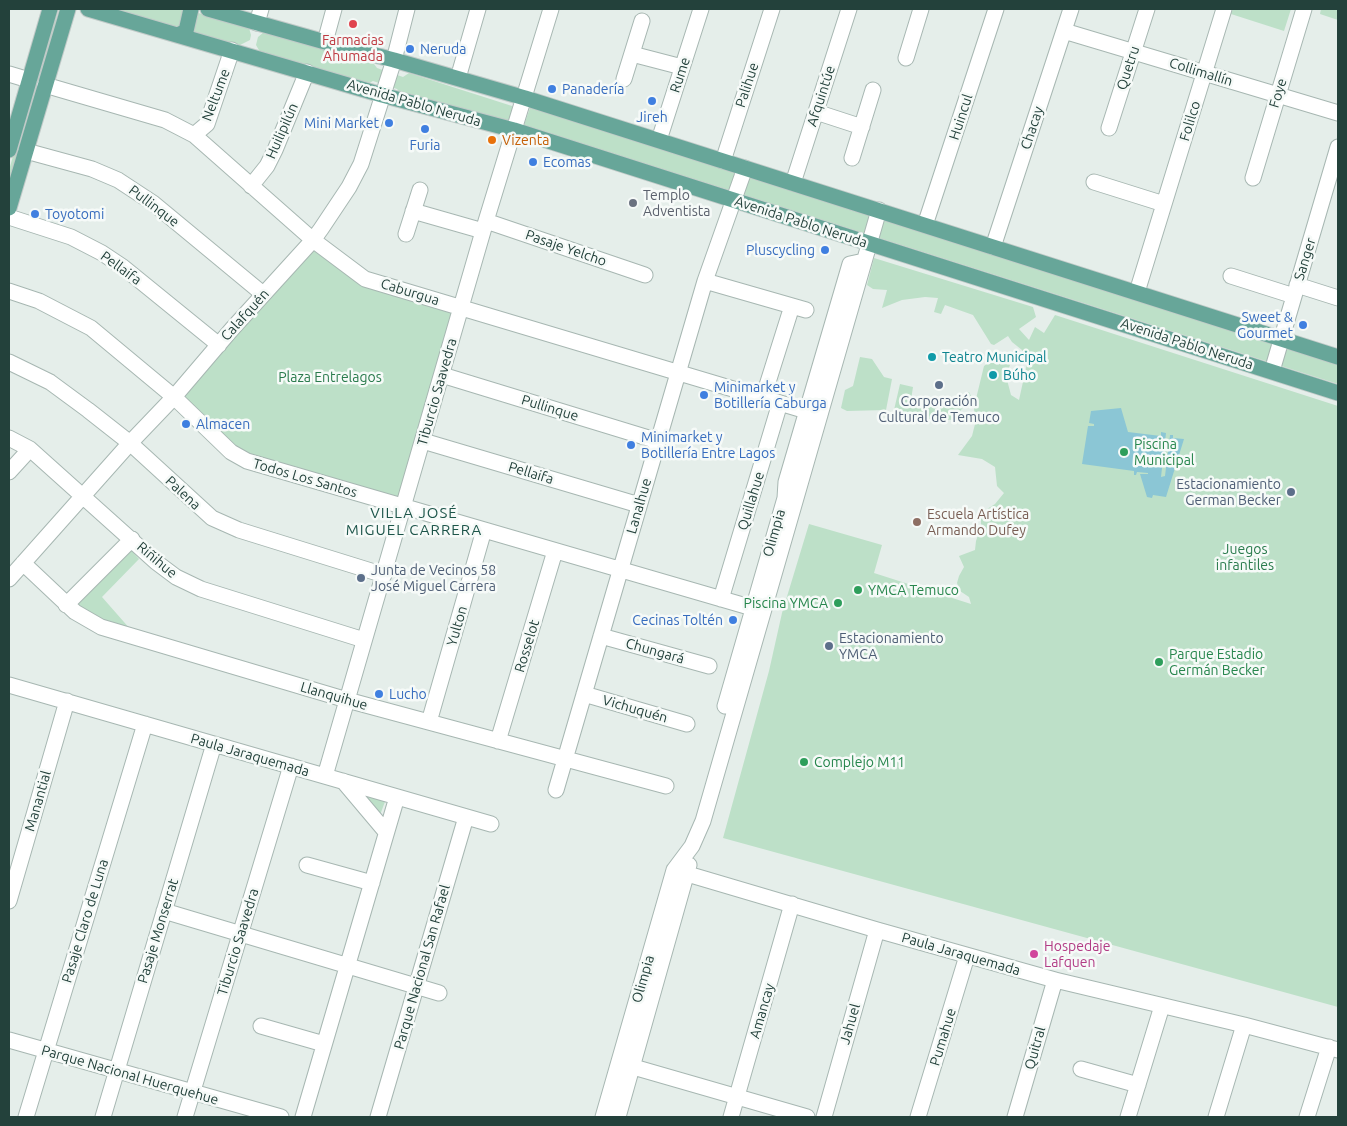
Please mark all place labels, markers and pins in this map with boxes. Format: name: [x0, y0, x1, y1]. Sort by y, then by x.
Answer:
marker: Farmacias Ahumada: [347, 18, 359, 30]
place label: Farmacias Ahumada: [322, 32, 384, 64]
place label: Neruda: [420, 41, 466, 57]
marker: Neruda: [404, 43, 416, 55]
place label: Panadería: [562, 81, 624, 97]
marker: Panadería: [546, 83, 558, 95]
marker: Jireh: [646, 95, 658, 107]
place label: Jireh: [636, 109, 668, 125]
place label: Mini Market: [304, 115, 379, 131]
marker: Mini Market: [383, 117, 395, 129]
marker: Furia: [419, 123, 431, 135]
place label: Vizenta: [502, 132, 549, 148]
marker: Vizenta: [486, 134, 498, 146]
place label: Furia: [409, 137, 441, 153]
place label: Ecomas: [543, 154, 591, 170]
marker: Ecomas: [527, 156, 539, 168]
place label: Templo Adventista: [643, 187, 710, 220]
marker: Templo Adventista: [627, 197, 639, 209]
place label: Toyotomi: [45, 206, 104, 222]
marker: Toyotomi: [29, 208, 41, 220]
place label: Pluscycling: [746, 242, 815, 258]
marker: Pluscycling: [819, 244, 831, 256]
place label: Sweet & Gourmet: [1237, 309, 1293, 342]
marker: Sweet & Gourmet: [1297, 319, 1309, 331]
place label: Teatro Municipal: [942, 349, 1047, 365]
marker: Teatro Municipal: [926, 351, 938, 363]
place label: Búho: [1003, 367, 1036, 383]
marker: Búho: [987, 369, 999, 381]
place label: Minimarket y Botillería Caburga: [714, 379, 827, 412]
marker: Corporación Cultural de Temuco: [933, 379, 945, 391]
marker: Minimarket y Botillería Caburga: [698, 389, 710, 401]
place label: Corporación Cultural de Temuco: [878, 393, 1000, 426]
place label: Almacen: [196, 416, 250, 432]
marker: Almacen: [180, 418, 192, 430]
place label: Minimarket y Botillería Entre Lagos: [641, 429, 775, 462]
place label: Piscina Municipal: [1134, 436, 1195, 468]
marker: Minimarket y Botillería Entre Lagos: [625, 439, 637, 451]
marker: Piscina Municipal: [1118, 446, 1130, 458]
place label: Estacionamiento German Becker: [1176, 476, 1281, 508]
marker: Estacionamiento German Becker: [1285, 486, 1297, 498]
place label: Escuela Artística Armando Dufey: [927, 506, 1029, 538]
marker: Escuela Artística Armando Dufey: [911, 516, 923, 528]
place label: Junta de Vecinos 58 José Miguel Carrera: [371, 562, 496, 594]
marker: Junta de Vecinos 58 José Miguel Carrera: [355, 572, 367, 584]
place label: YMCA Temuco: [868, 582, 959, 598]
marker: YMCA Temuco: [852, 584, 864, 596]
place label: Piscina YMCA: [744, 595, 828, 611]
marker: Piscina YMCA: [832, 597, 844, 609]
place label: Cecinas Toltén: [632, 612, 723, 628]
marker: Cecinas Toltén: [727, 614, 739, 626]
place label: Estacionamiento YMCA: [839, 630, 944, 662]
marker: Estacionamiento YMCA: [823, 640, 835, 652]
place label: Parque Estadio Germán Becker: [1169, 646, 1265, 679]
marker: Parque Estadio Germán Becker: [1153, 656, 1165, 668]
place label: Lucho: [389, 686, 427, 702]
marker: Lucho: [373, 688, 385, 700]
place label: Complejo M11: [814, 754, 905, 770]
marker: Complejo M11: [798, 756, 810, 768]
place label: Hospedaje Lafquen: [1044, 938, 1110, 970]
marker: Hospedaje Lafquen: [1028, 948, 1040, 960]

